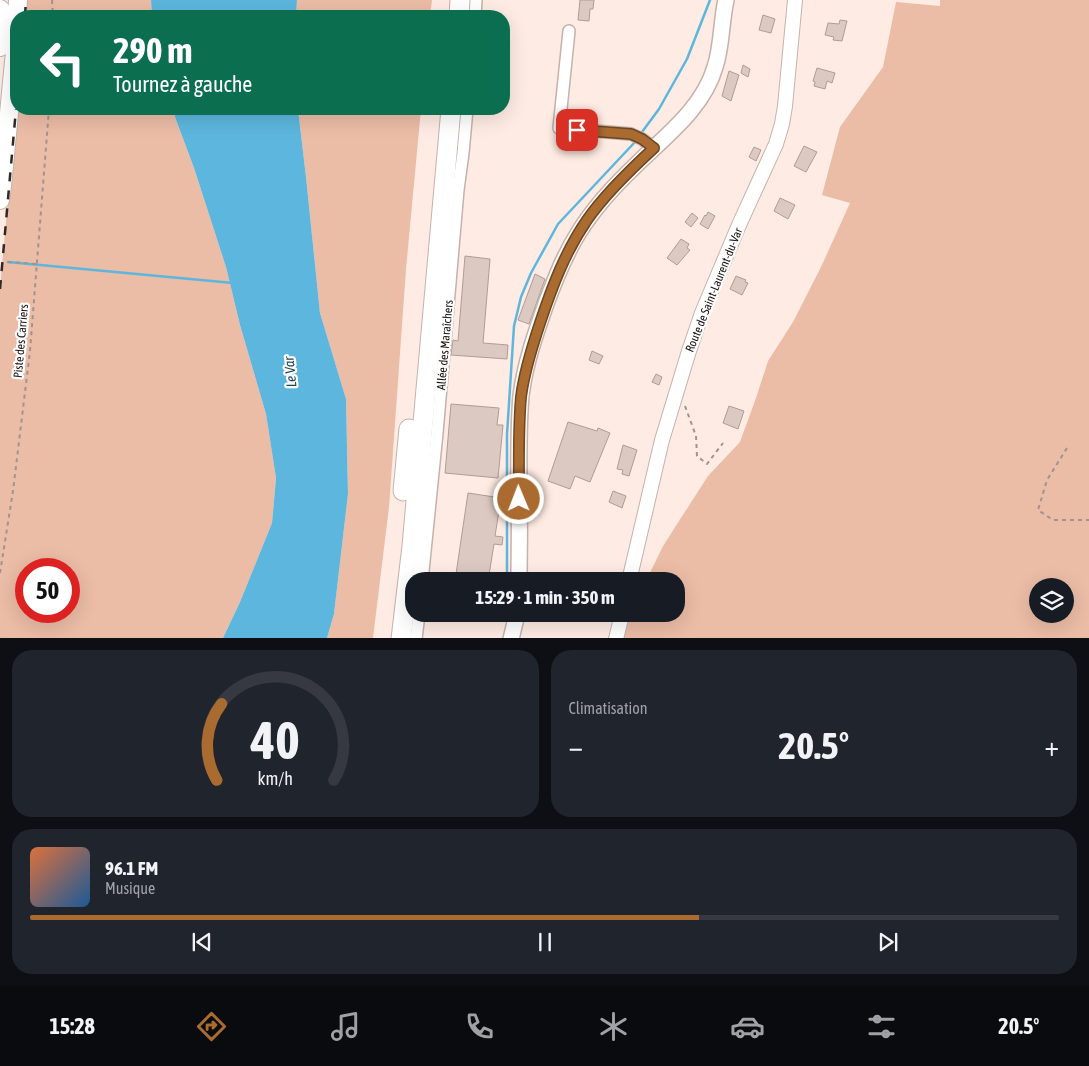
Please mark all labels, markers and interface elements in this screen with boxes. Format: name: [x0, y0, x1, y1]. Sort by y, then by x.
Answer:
icon: left: [30, 30, 95, 95]
text: 290 m: [113, 30, 192, 70]
text: Tournez à gauche: [113, 71, 252, 97]
pin: [556, 109, 598, 151]
icon: arrive: [563, 116, 591, 144]
street label: Route de Saint-Laurent-du-Var: [683, 225, 746, 354]
street label: Allée des Maraîchers: [434, 299, 456, 391]
street label: Piste des Carriers: [11, 303, 31, 379]
water label: Le Var: [280, 355, 300, 388]
position arrow: [492, 472, 544, 524]
speed limit sign: 50: [15, 558, 80, 623]
map controls: [1029, 578, 1074, 623]
button: layers: [1029, 578, 1074, 623]
text: 15:29 · 1 min · 350 m: [475, 586, 615, 608]
text: Climatisation: [569, 699, 648, 717]
text: 40: [250, 710, 300, 770]
text: 20.5°: [778, 724, 849, 767]
text: −: [569, 730, 583, 762]
text: +: [1044, 730, 1059, 762]
text: km/h: [258, 768, 293, 789]
text: 96.1 FM: [105, 857, 158, 879]
text: Musique: [105, 879, 155, 897]
icon: previous: [188, 928, 216, 956]
icon: pause: [531, 928, 559, 956]
icon: next: [874, 928, 902, 956]
icon: directions: [194, 1009, 229, 1044]
icon: music: [328, 1009, 363, 1044]
icon: phone: [462, 1009, 497, 1044]
icon: climate: [596, 1009, 631, 1044]
icon: car: [730, 1009, 765, 1044]
icon: filters: [864, 1009, 899, 1044]
text: 15:28: [50, 1013, 95, 1039]
text: 20.5°: [998, 1013, 1039, 1039]

